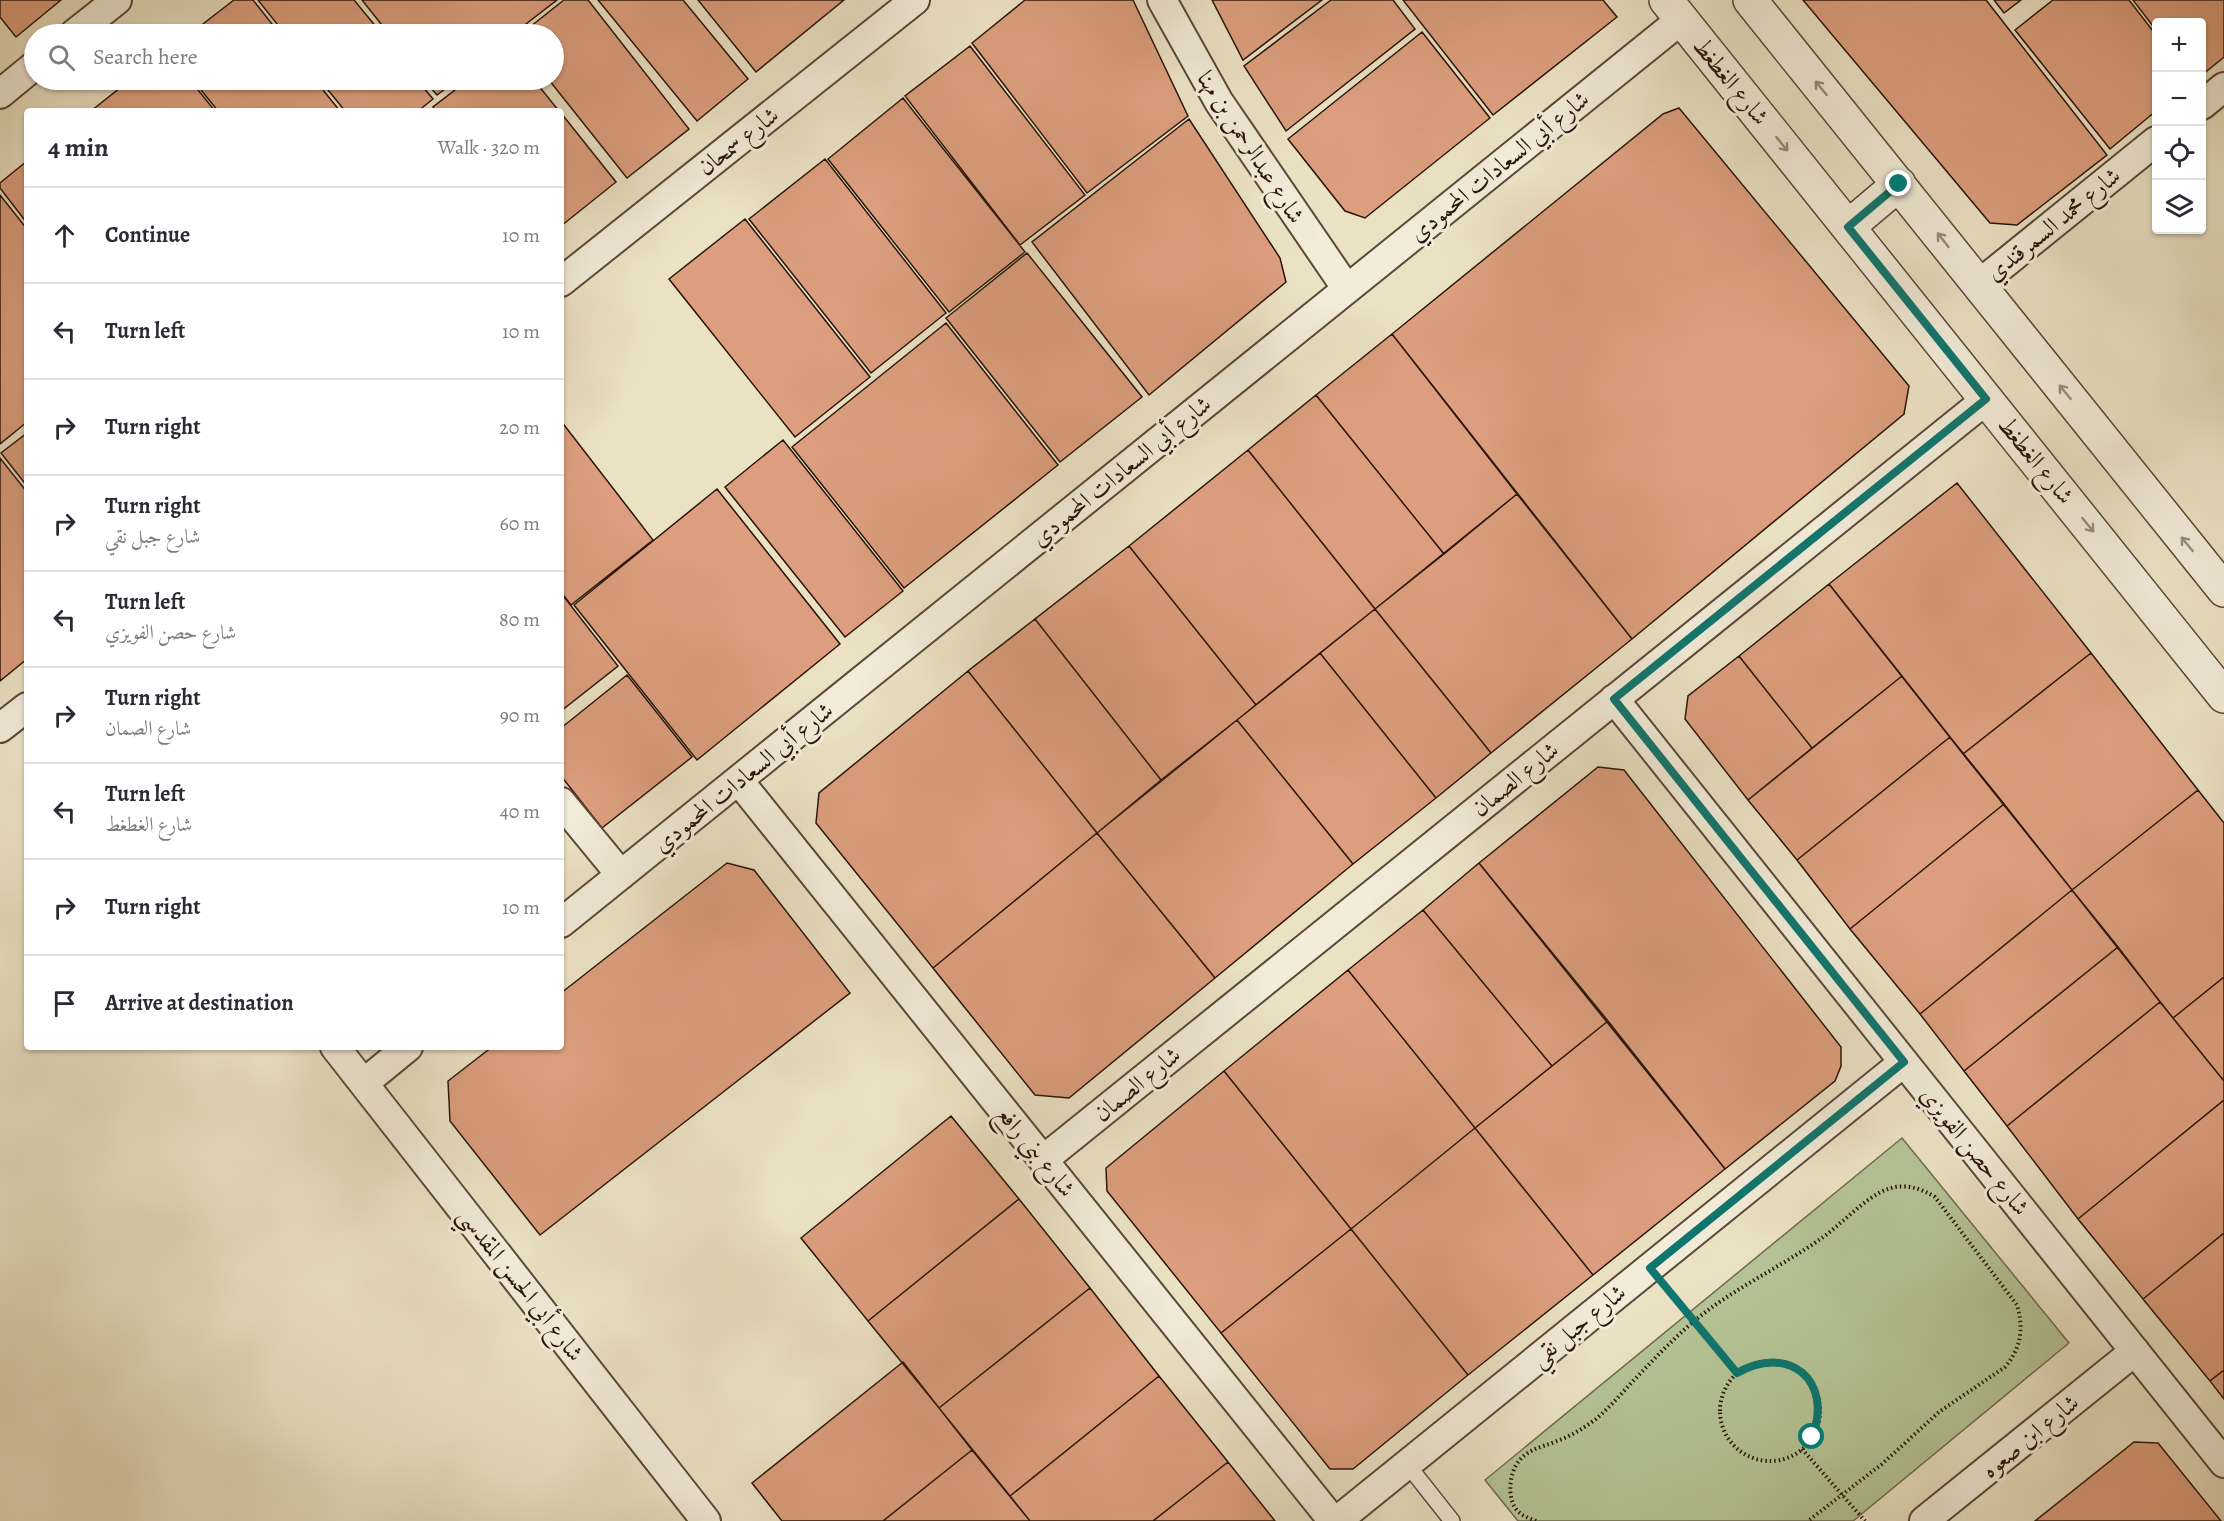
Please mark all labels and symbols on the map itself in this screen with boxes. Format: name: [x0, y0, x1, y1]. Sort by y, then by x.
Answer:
street label: شارع الغطغط: [1683, 30, 1776, 134]
street label: شارع عبدالرحمن بن مهنا: [1186, 64, 1312, 232]
one-way arrow: [1815, 80, 1828, 96]
street label: شارع أبي السعادات المحمودي: [1401, 82, 1598, 252]
street label: شارع سمحان: [691, 99, 788, 186]
one-way arrow: [1775, 136, 1788, 152]
street label: شارع محمد السمرقندي: [1979, 160, 2130, 291]
route end: [1885, 170, 1911, 196]
one-way arrow: [1936, 233, 1949, 249]
one-way arrow: [2059, 385, 2072, 401]
street label: شارع أبي السعادات المحمودي: [1023, 387, 1220, 557]
street label: شارع الغطغط: [1988, 409, 2081, 513]
one-way arrow: [2081, 517, 2094, 533]
one-way arrow: [2181, 536, 2194, 552]
street label: شارع أبي السعادات المحمودي: [645, 693, 842, 863]
street label: شارع الصمان: [1465, 734, 1568, 827]
street label: شارع الصمان: [1087, 1039, 1190, 1132]
street label: شارع حصن الفويزي: [1910, 1080, 2037, 1225]
street label: شارع بني رافع: [985, 1098, 1083, 1207]
street label: شارع أبي الحسن المقدسي: [446, 1200, 592, 1372]
street label: شارع جبل نقي: [1523, 1277, 1637, 1379]
street label: شارع ابن صعوه: [1974, 1387, 2088, 1488]
route start: [1798, 1423, 1824, 1449]

